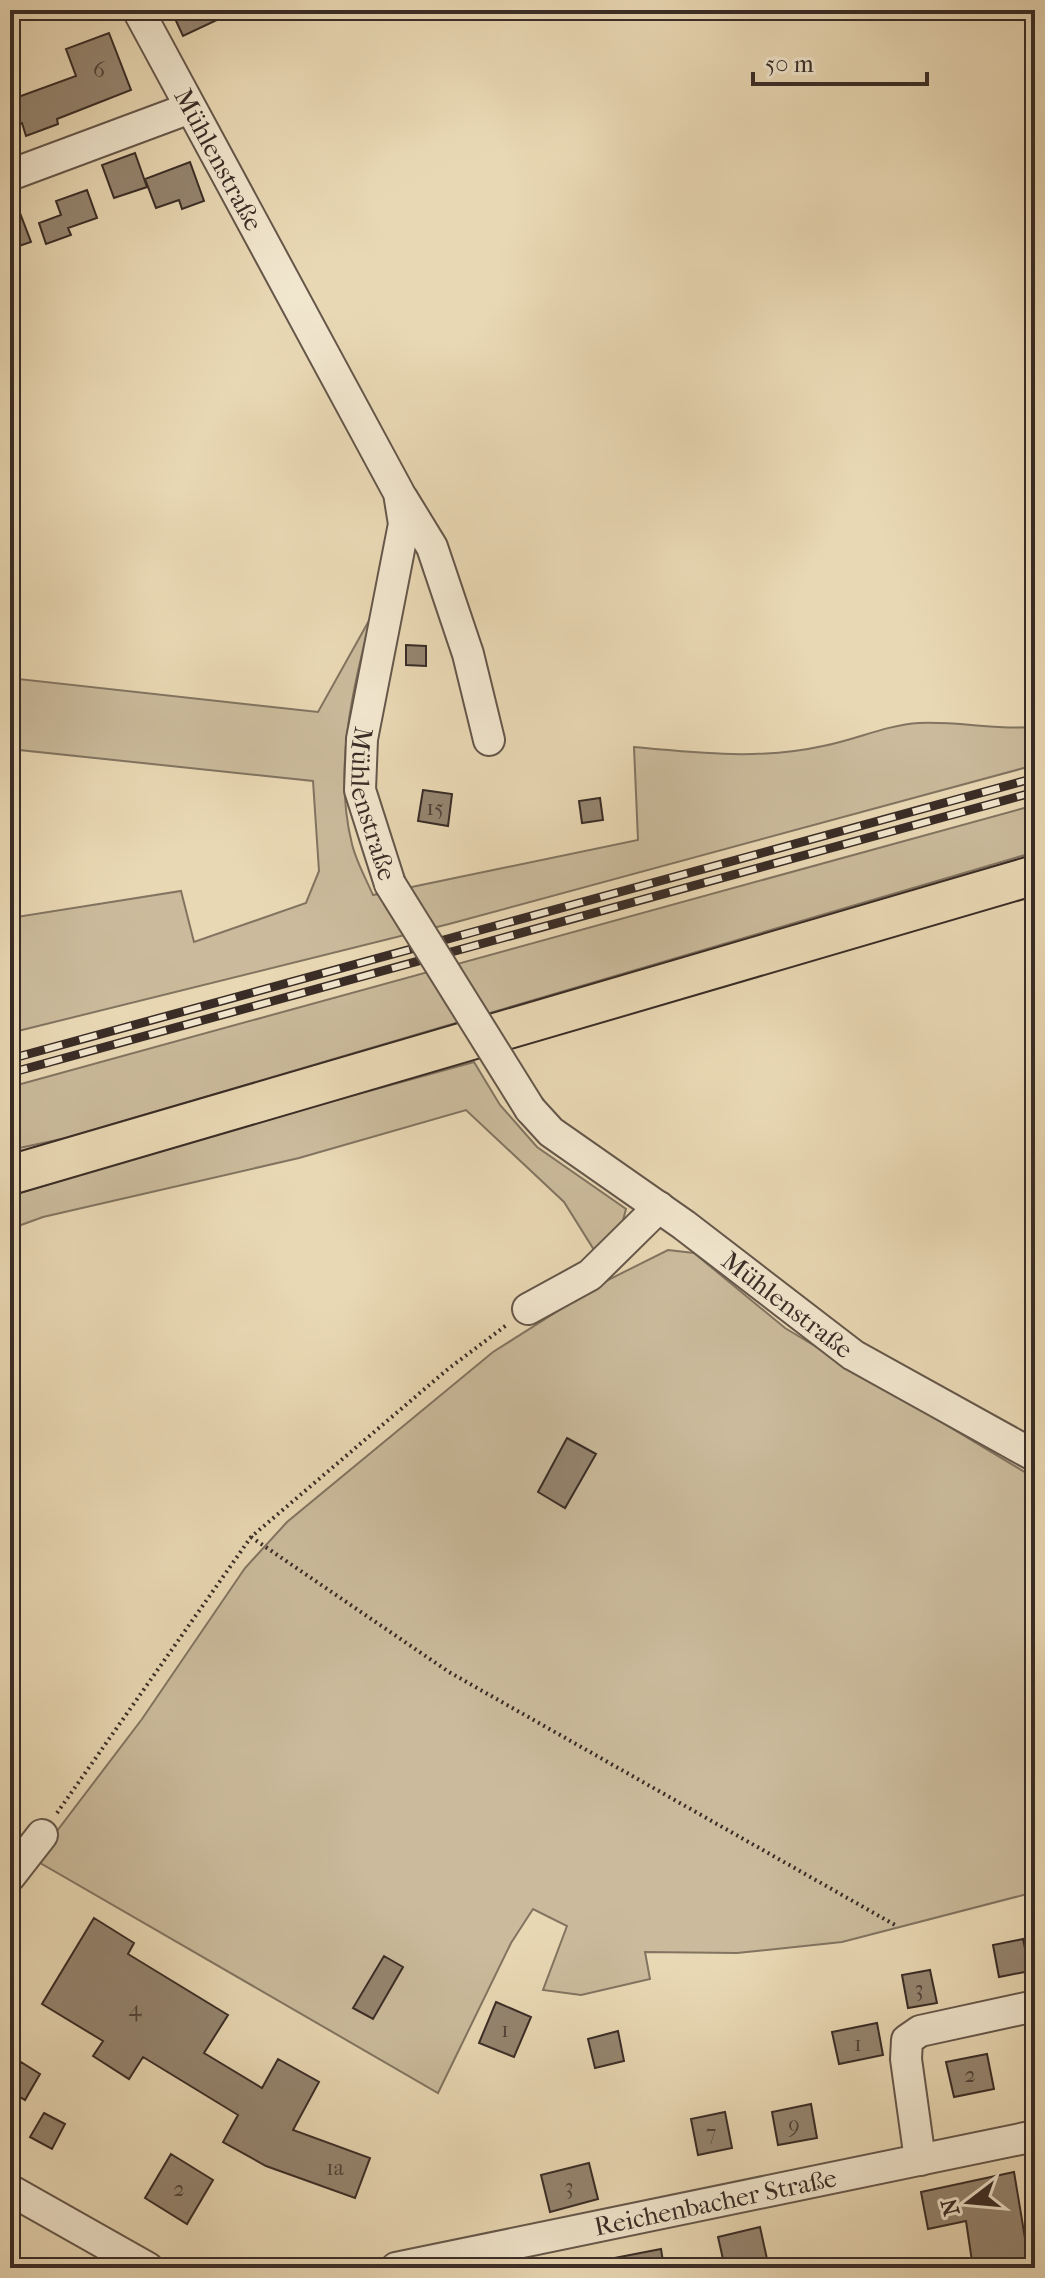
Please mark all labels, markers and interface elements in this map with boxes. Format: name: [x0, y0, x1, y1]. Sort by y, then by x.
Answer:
scale bar: [753, 36, 927, 86]
text: 50 m: [765, 50, 814, 78]
house number: 6: [93, 57, 105, 83]
street label: Mühlenstraße: [168, 83, 270, 236]
street label: Mühlenstraße: [344, 724, 403, 884]
house number: 15: [426, 795, 444, 821]
street label: Mühlenstraße: [716, 1244, 859, 1365]
house number: 3: [914, 1976, 924, 2002]
house number: 4: [129, 1996, 143, 2022]
house number: 1: [501, 2017, 509, 2043]
house number: 1: [854, 2031, 862, 2057]
house number: 2: [964, 2062, 976, 2088]
house number: 9: [788, 2112, 800, 2138]
house number: 7: [706, 2120, 716, 2146]
house number: 1a: [326, 2155, 345, 2181]
street label: Reichenbacher Straße: [591, 2162, 839, 2242]
north arrow: [929, 2162, 1009, 2242]
house number: 3: [564, 2174, 574, 2200]
house number: 2: [173, 2176, 185, 2202]
text: N: [936, 2195, 966, 2219]

